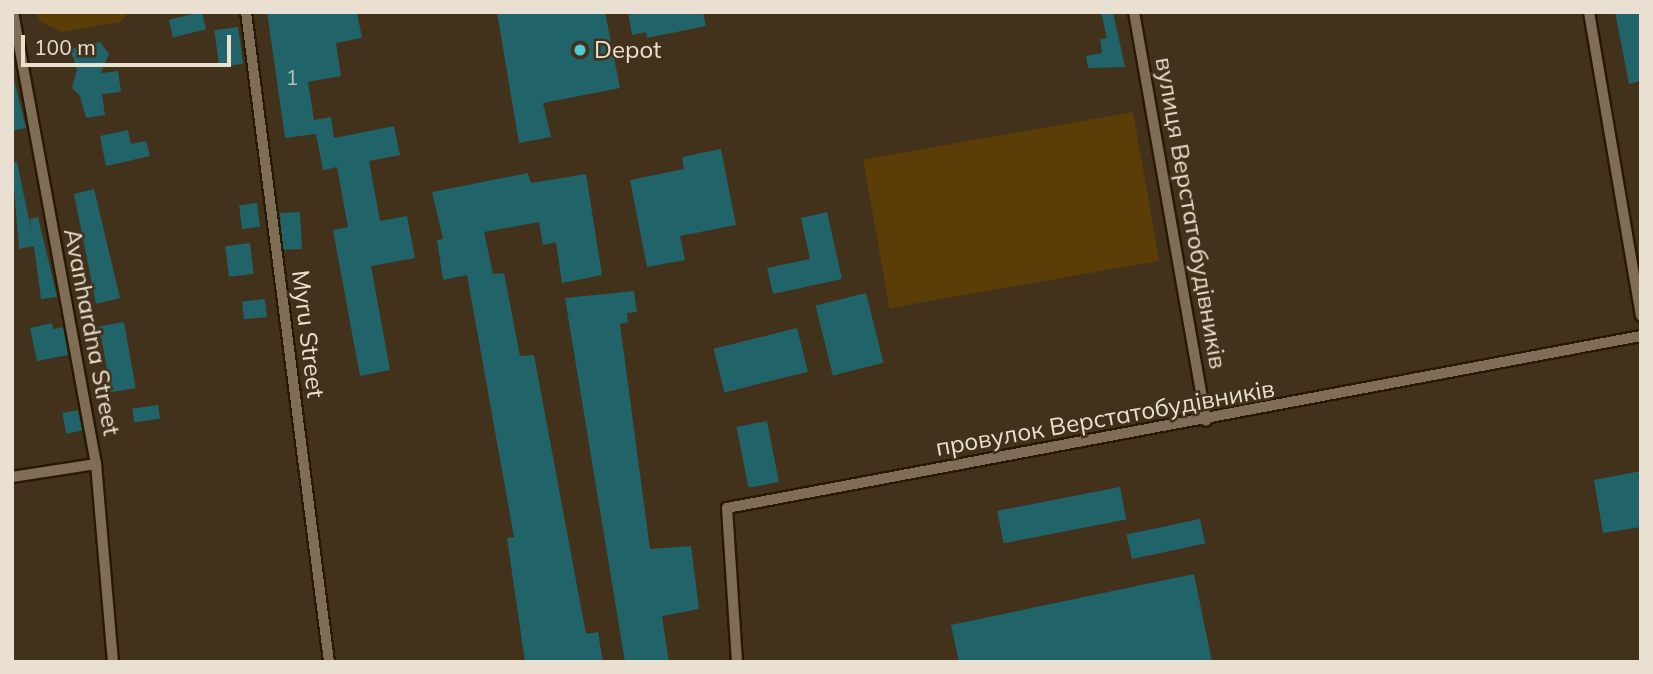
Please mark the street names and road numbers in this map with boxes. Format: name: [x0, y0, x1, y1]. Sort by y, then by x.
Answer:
street label: вулиця Верстатобудівників: [1149, 55, 1233, 371]
street label: Avanhardna Street: [58, 226, 126, 438]
street label: Myru Street: [286, 268, 330, 400]
street label: провулок Верстатобудівників: [933, 374, 1277, 462]

